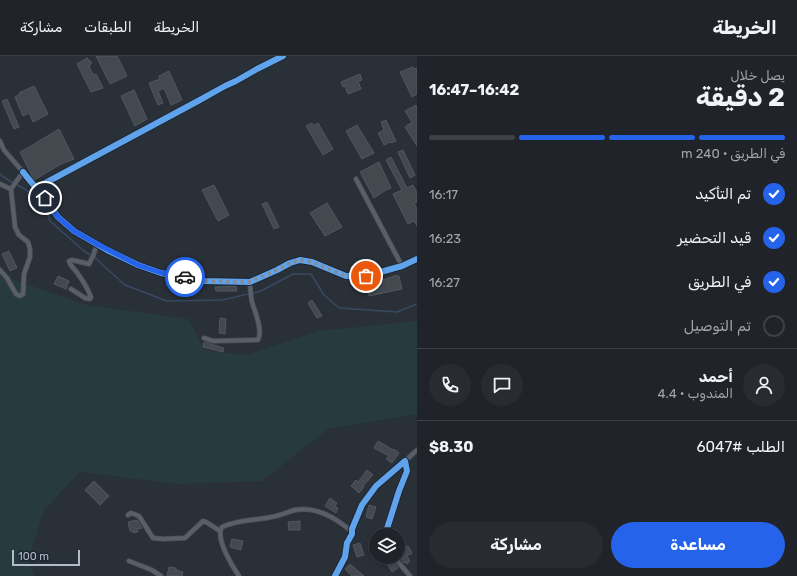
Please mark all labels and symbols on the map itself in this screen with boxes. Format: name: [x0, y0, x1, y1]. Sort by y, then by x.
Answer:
pin: [28, 181, 62, 215]
courier: [165, 257, 205, 297]
pin: [349, 259, 383, 293]
scale bar: [12, 548, 80, 567]

